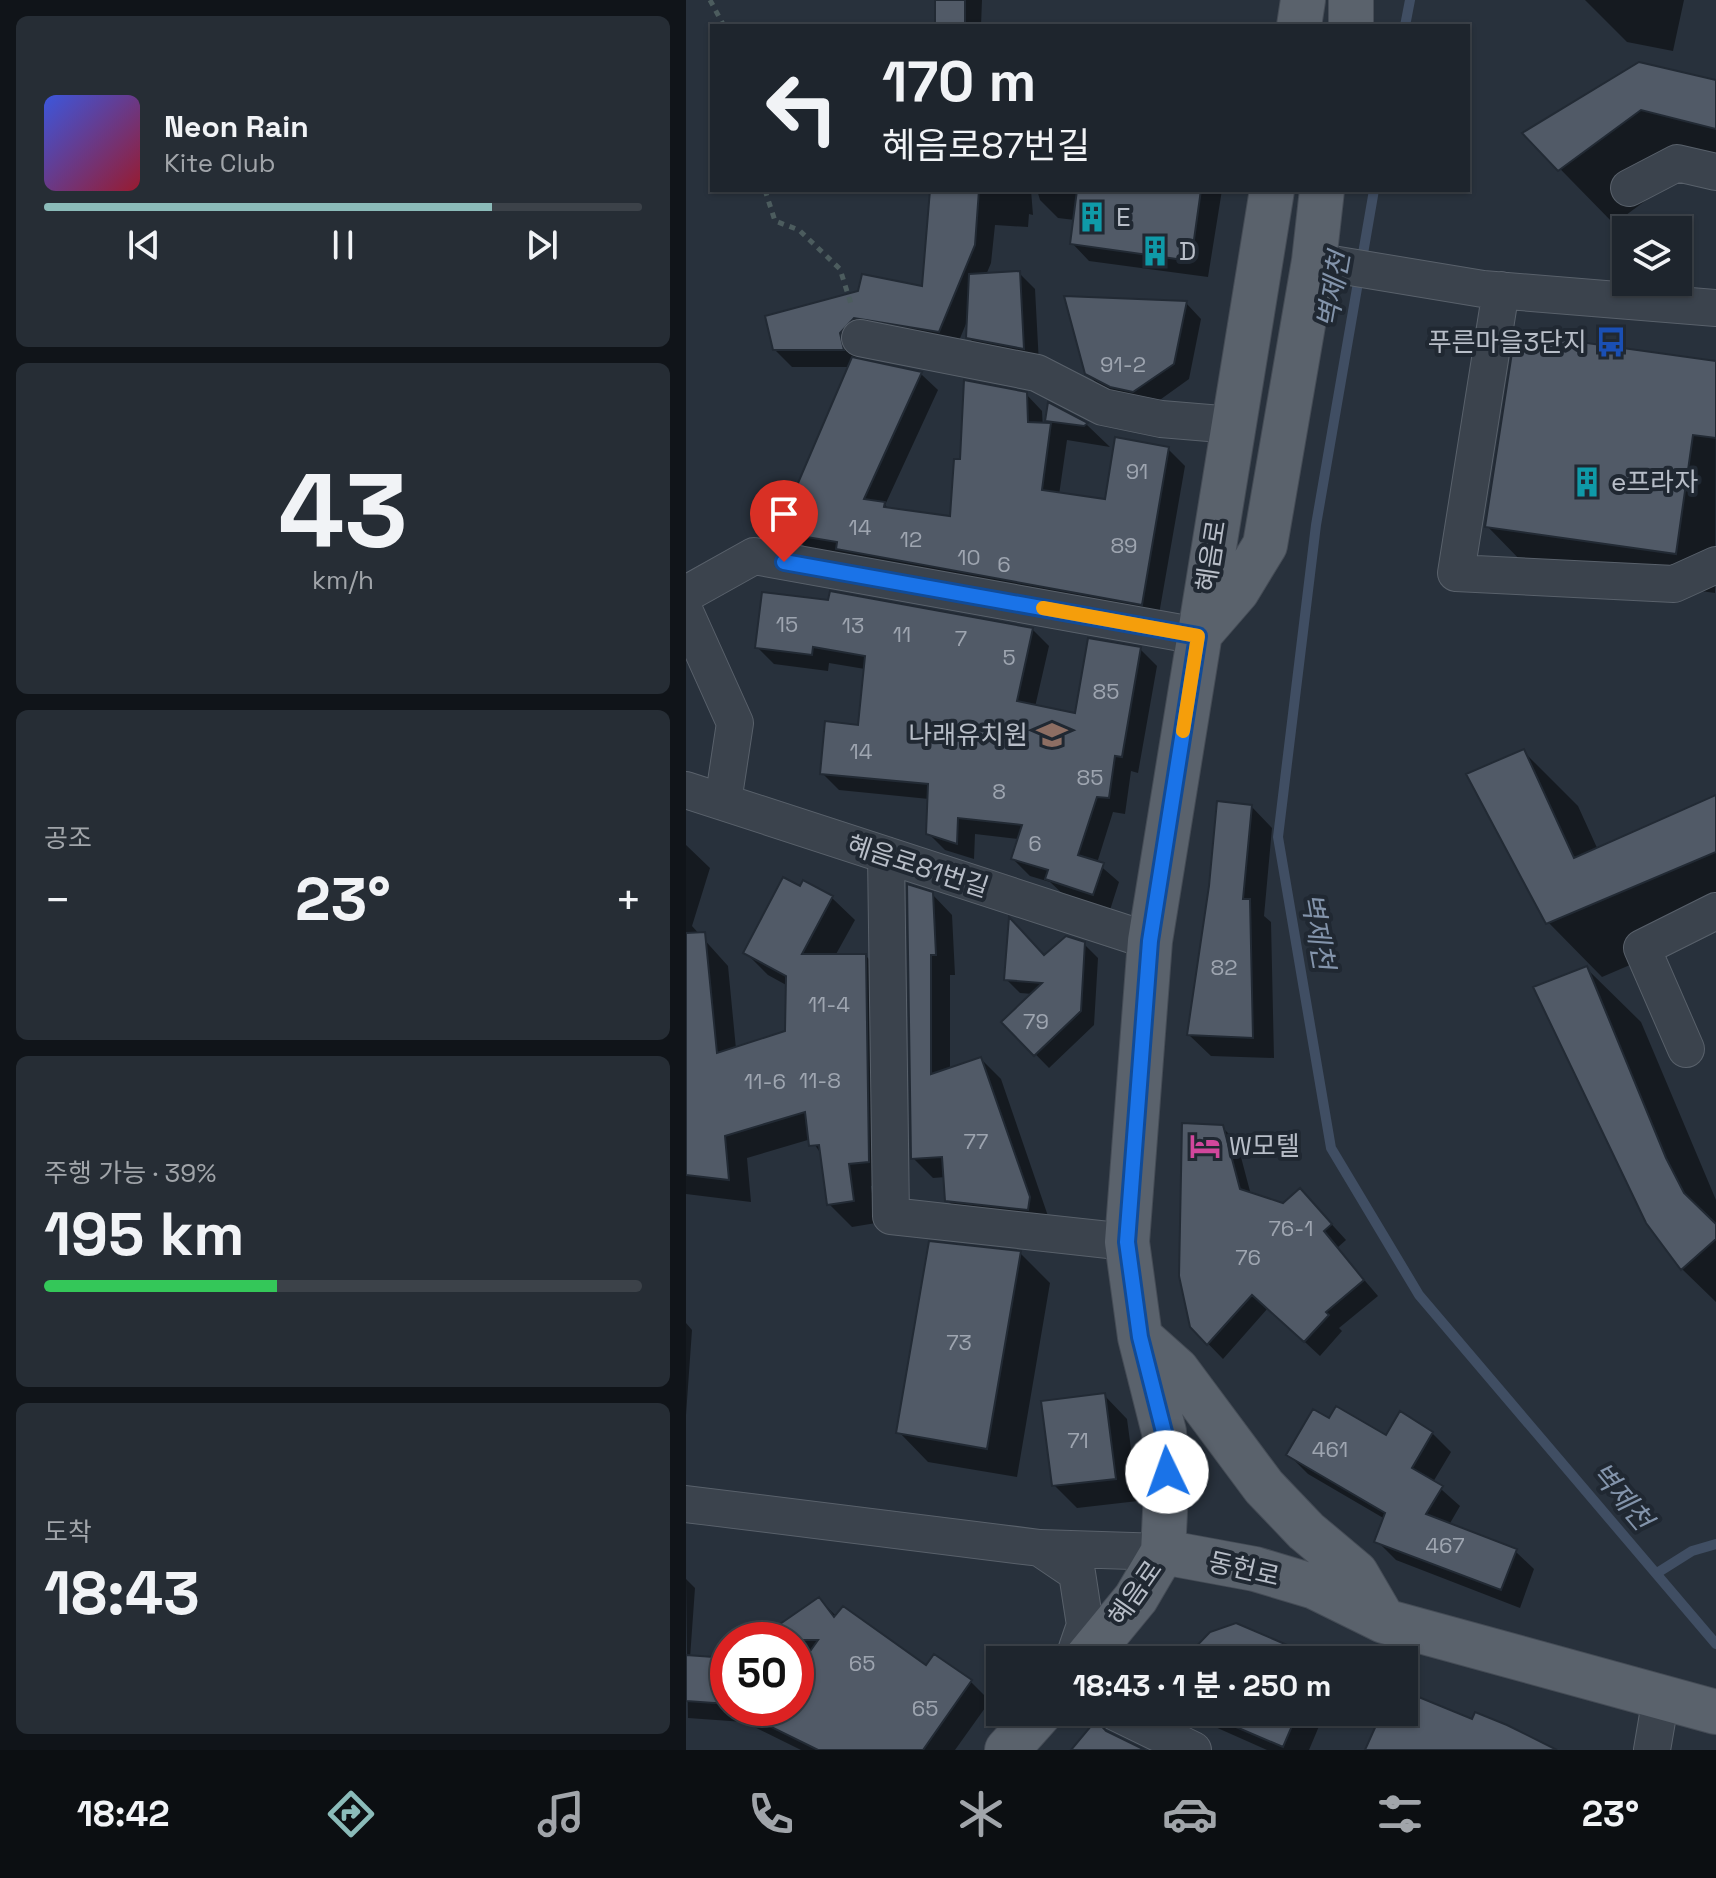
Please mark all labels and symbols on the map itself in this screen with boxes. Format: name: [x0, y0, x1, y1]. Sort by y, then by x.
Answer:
building icon: E: [1075, 200, 1109, 234]
place label: E: [1116, 200, 1131, 234]
building icon: D: [1138, 234, 1172, 268]
place label: D: [1179, 234, 1196, 268]
water label: 벽제천: [1309, 246, 1358, 331]
place label: 푸른마을3단지: [1428, 325, 1587, 359]
bus stop icon: 푸른마을3단지: [1594, 325, 1628, 359]
house number: 91-2: [1100, 350, 1146, 378]
house number: 91: [1126, 457, 1148, 485]
building icon: e프라자: [1570, 465, 1604, 499]
place label: e프라자: [1611, 465, 1698, 499]
pin: [750, 480, 818, 562]
house number: 14: [849, 513, 872, 541]
street label: 혜음로: [1189, 518, 1233, 594]
house number: 12: [900, 525, 922, 553]
house number: 89: [1110, 531, 1138, 559]
house number: 10: [957, 543, 981, 571]
house number: 6: [997, 550, 1011, 578]
house number: 15: [776, 610, 798, 638]
house number: 13: [842, 611, 864, 639]
house number: 11: [893, 620, 911, 648]
house number: 7: [955, 624, 967, 652]
house number: 5: [1002, 643, 1016, 671]
house number: 85: [1093, 677, 1119, 705]
place label: 나래유치원: [908, 718, 1028, 752]
school or university icon: 나래유치원: [1035, 718, 1069, 752]
house number: 14: [850, 737, 873, 765]
house number: 85: [1077, 763, 1103, 791]
house number: 8: [992, 777, 1006, 805]
street label: 혜음로81번길: [843, 827, 993, 905]
house number: 6: [1028, 829, 1042, 857]
water label: 벽제천: [1294, 890, 1343, 975]
house number: 82: [1211, 953, 1237, 981]
house number: 11-4: [808, 990, 850, 1018]
house number: 79: [1023, 1007, 1049, 1035]
house number: 11-8: [799, 1066, 841, 1094]
house number: 11-6: [744, 1067, 786, 1095]
house number: 77: [964, 1127, 988, 1155]
hotel icon: W모텔: [1188, 1129, 1222, 1163]
place label: W모텔: [1229, 1129, 1300, 1163]
house number: 76-1: [1269, 1214, 1313, 1242]
house number: 76: [1235, 1243, 1261, 1271]
house number: 73: [946, 1328, 972, 1356]
house number: 71: [1067, 1426, 1089, 1454]
position arrow: [1125, 1430, 1209, 1514]
house number: 461: [1312, 1435, 1348, 1463]
water label: 벽제천: [1583, 1455, 1663, 1540]
house number: 467: [1425, 1531, 1465, 1559]
street label: 동헌로: [1205, 1544, 1283, 1594]
street label: 혜음로: [1100, 1554, 1170, 1632]
speed limit sign: 50: [710, 1622, 814, 1726]
house number: 65: [849, 1649, 875, 1677]
house number: 65: [912, 1694, 938, 1722]

